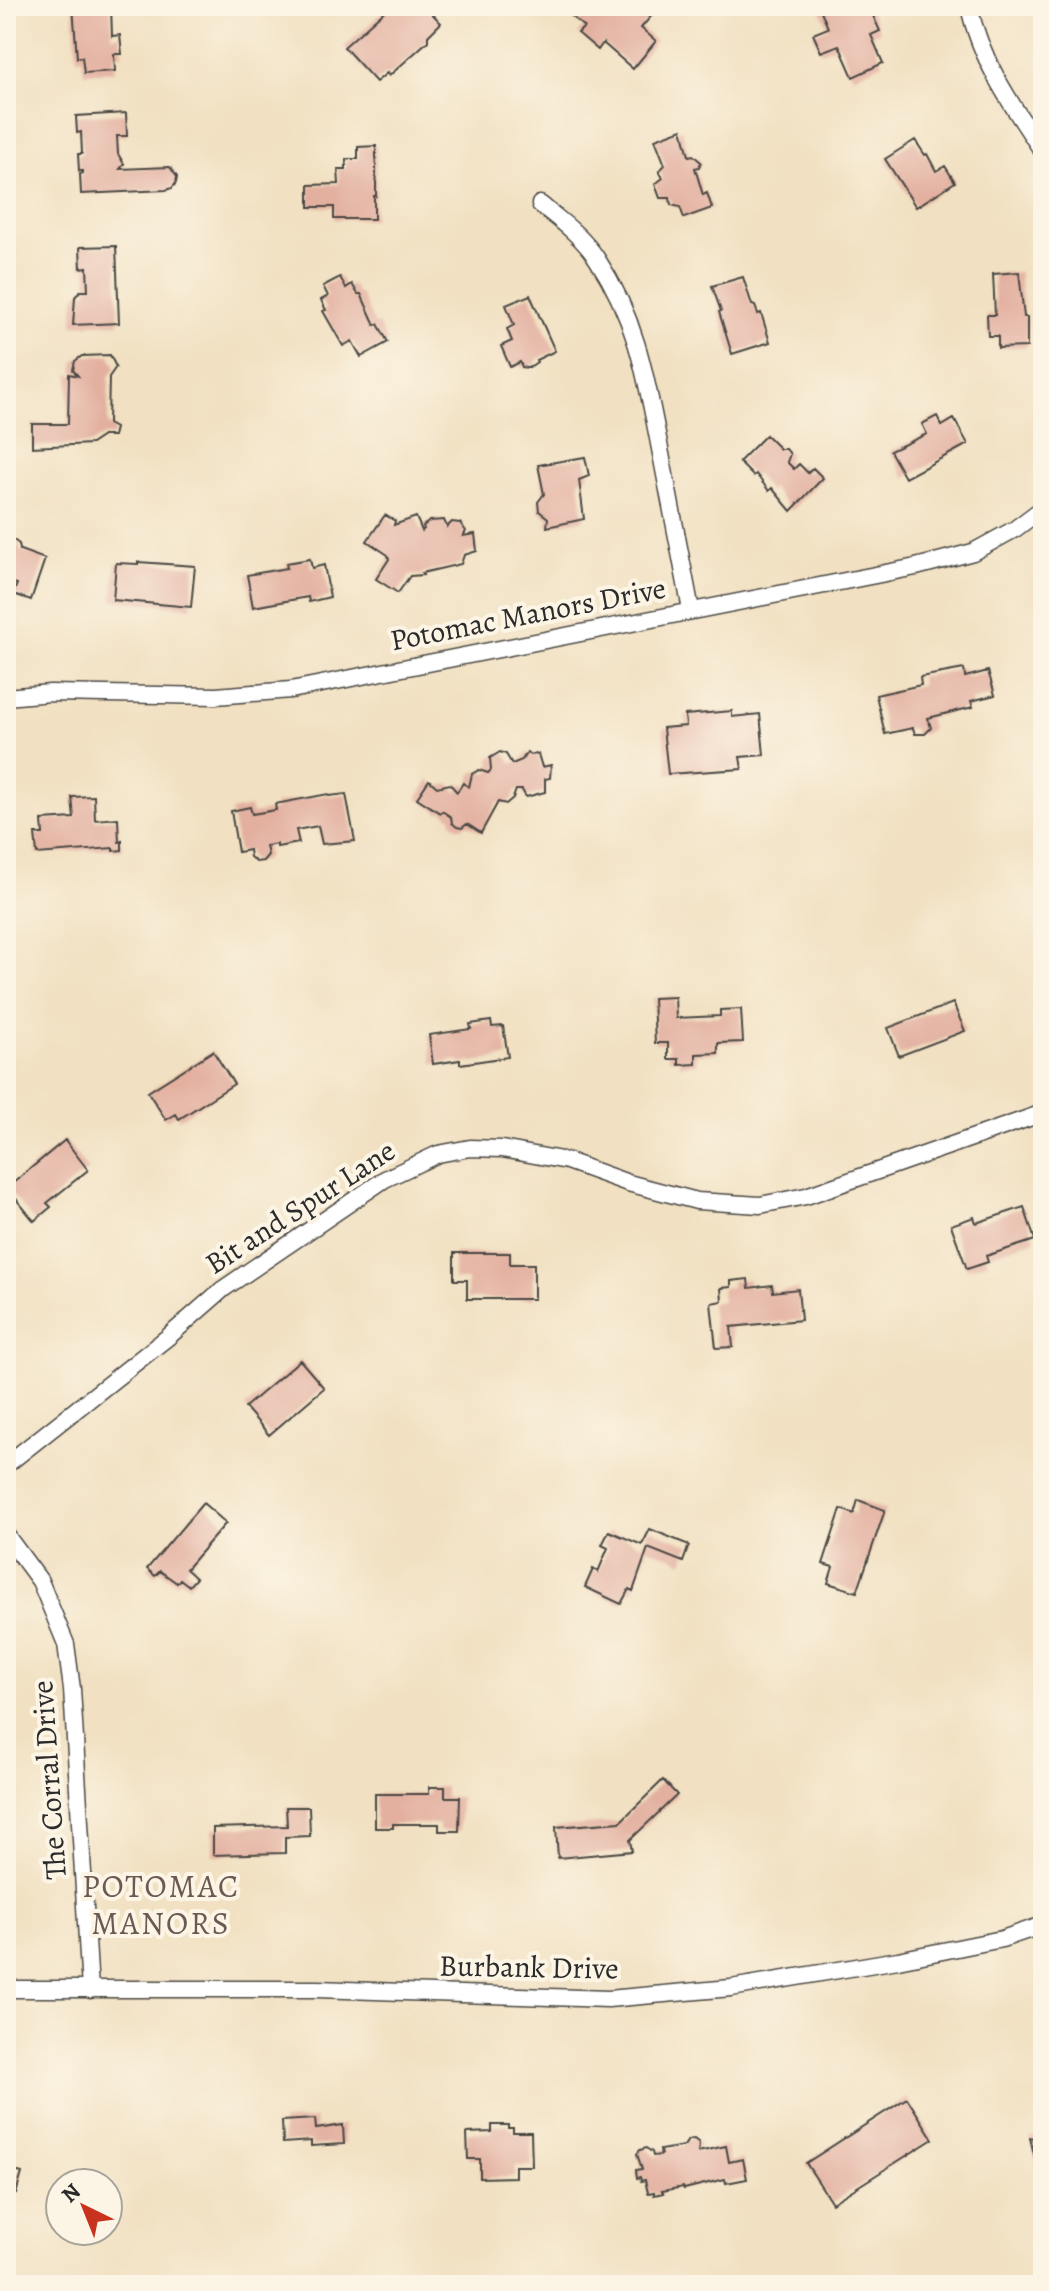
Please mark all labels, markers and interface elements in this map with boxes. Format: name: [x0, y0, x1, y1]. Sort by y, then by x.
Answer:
street label: Potomac Manors Drive: [387, 568, 669, 660]
street label: Bit and Spur Lane: [197, 1131, 403, 1283]
street label: The Corral Drive: [22, 1679, 76, 1881]
district label: POTOMAC MANORS: [82, 1864, 240, 1945]
street label: Burbank Drive: [439, 1945, 619, 1989]
north arrow: [44, 2167, 124, 2247]
text: N: [55, 2177, 87, 2210]

